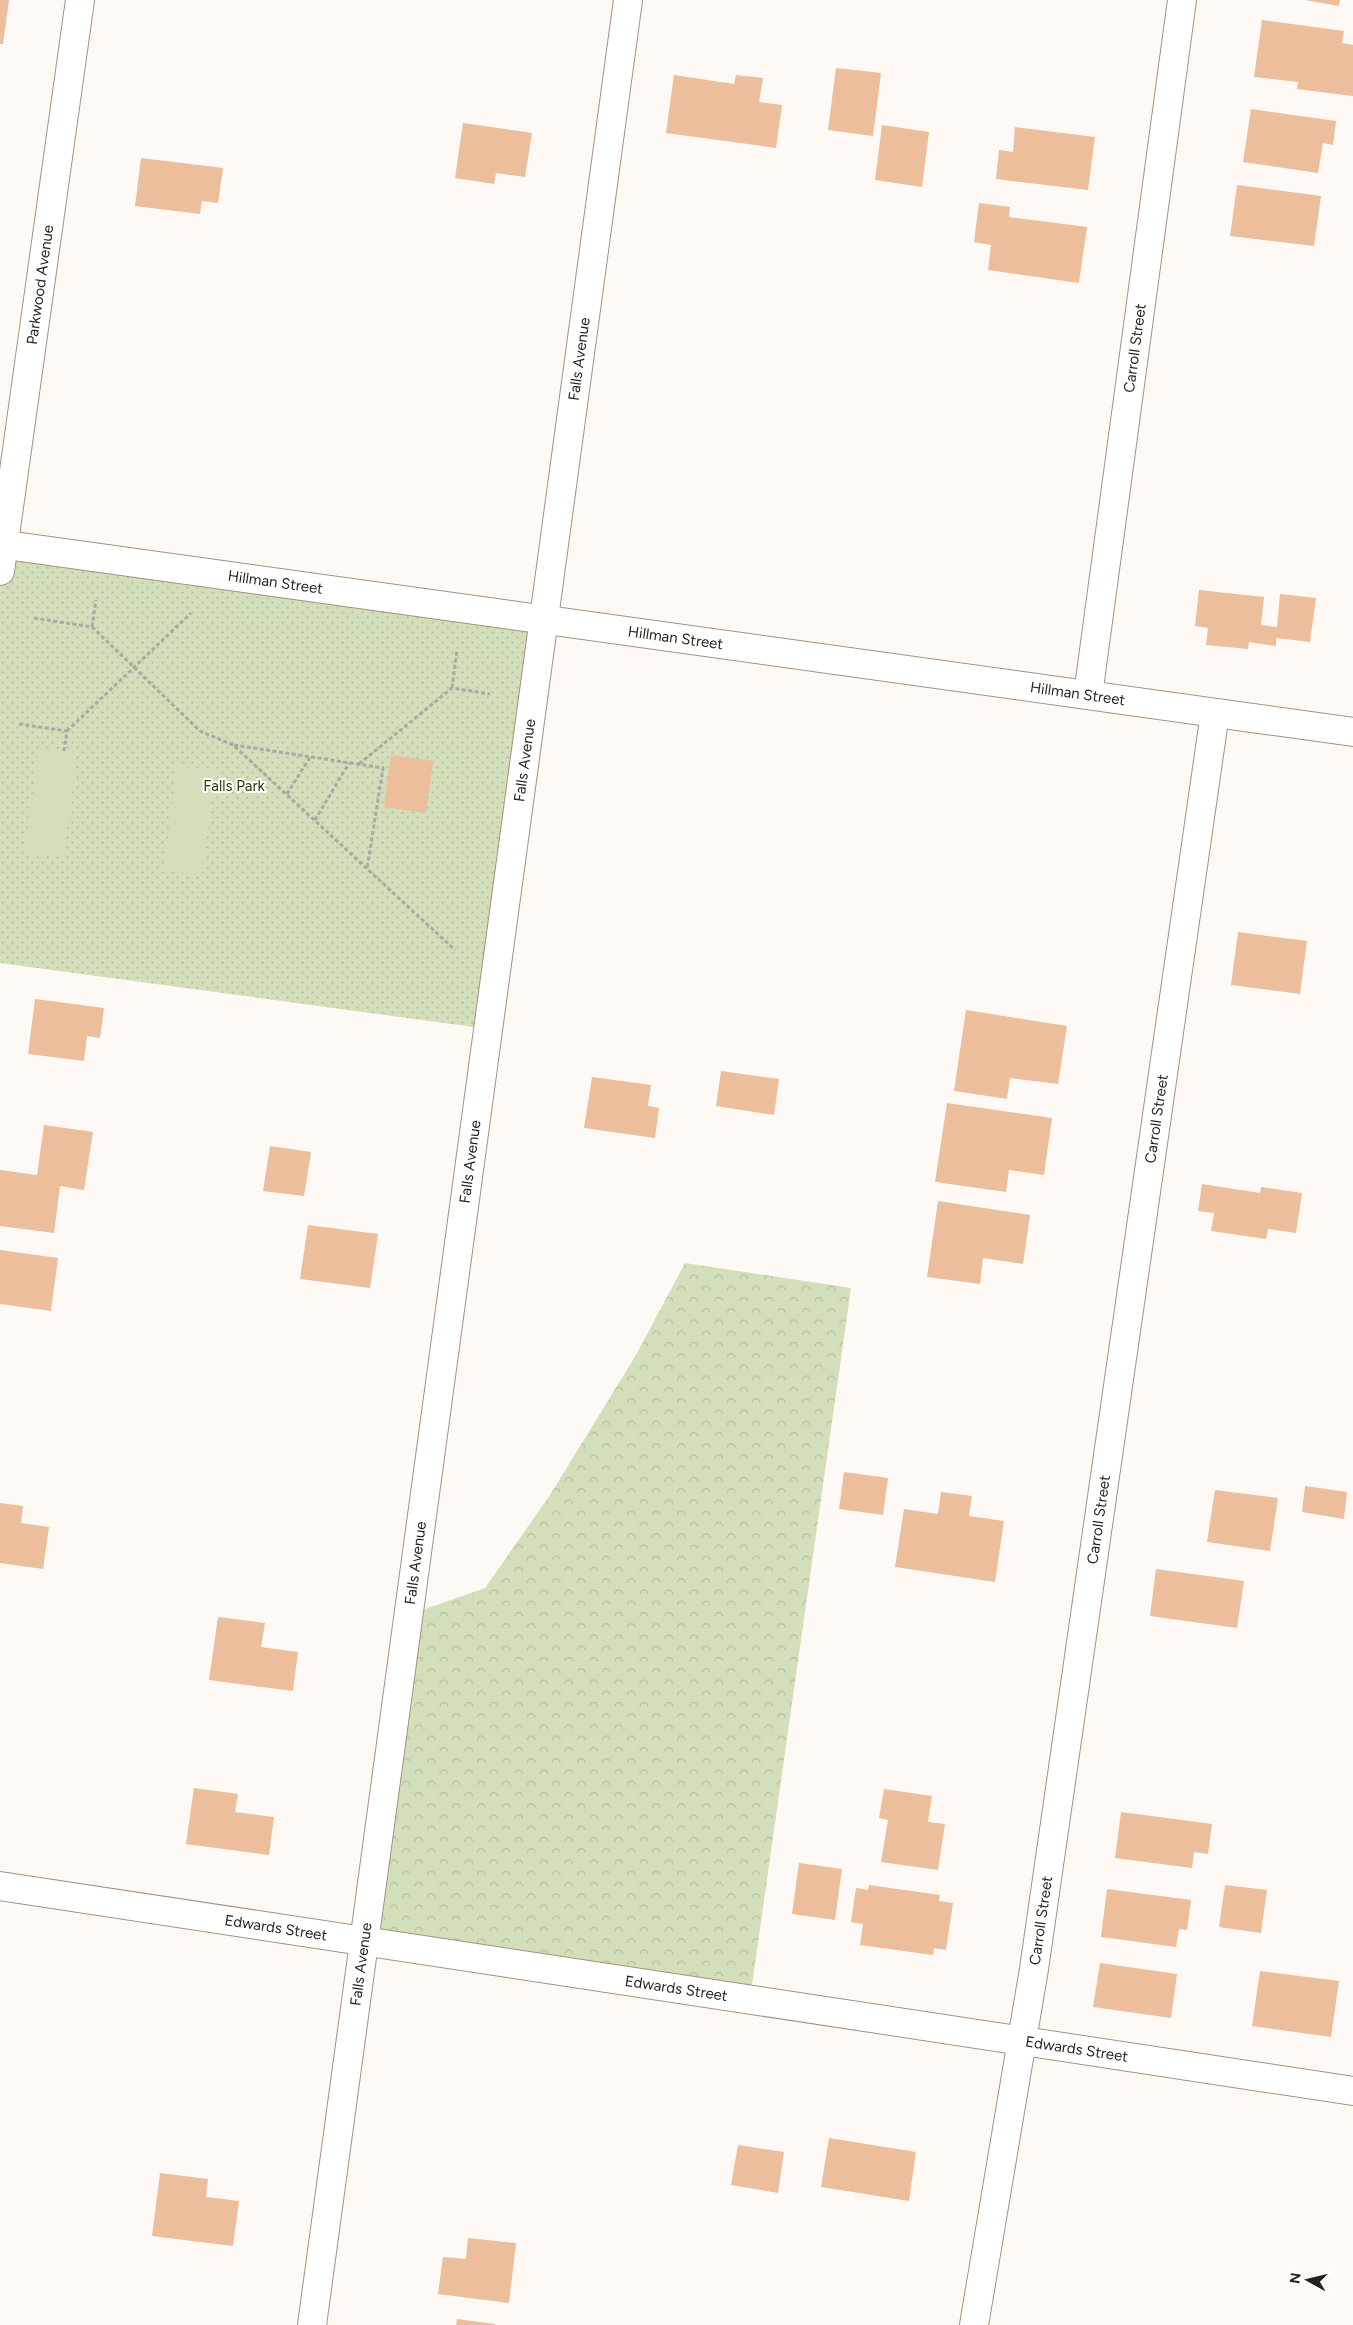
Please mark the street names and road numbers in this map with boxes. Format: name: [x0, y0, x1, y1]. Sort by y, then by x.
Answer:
street label: Parkwood Avenue: [23, 224, 57, 346]
street label: Carroll Street: [1120, 302, 1150, 394]
street label: Falls Avenue: [565, 316, 594, 402]
street label: Hillman Street: [227, 567, 324, 598]
street label: Hillman Street: [627, 622, 725, 653]
street label: Hillman Street: [1029, 678, 1127, 709]
street label: Falls Avenue: [510, 718, 539, 803]
street label: Carroll Street: [1141, 1073, 1172, 1164]
street label: Falls Avenue: [456, 1119, 485, 1204]
street label: Carroll Street: [1083, 1474, 1114, 1565]
street label: Falls Avenue: [401, 1520, 430, 1606]
street label: Carroll Street: [1026, 1875, 1056, 1966]
street label: Edwards Street: [223, 1911, 329, 1945]
street label: Falls Avenue: [346, 1922, 376, 2007]
street label: Edwards Street: [624, 1972, 729, 2005]
street label: Edwards Street: [1024, 2032, 1130, 2066]

